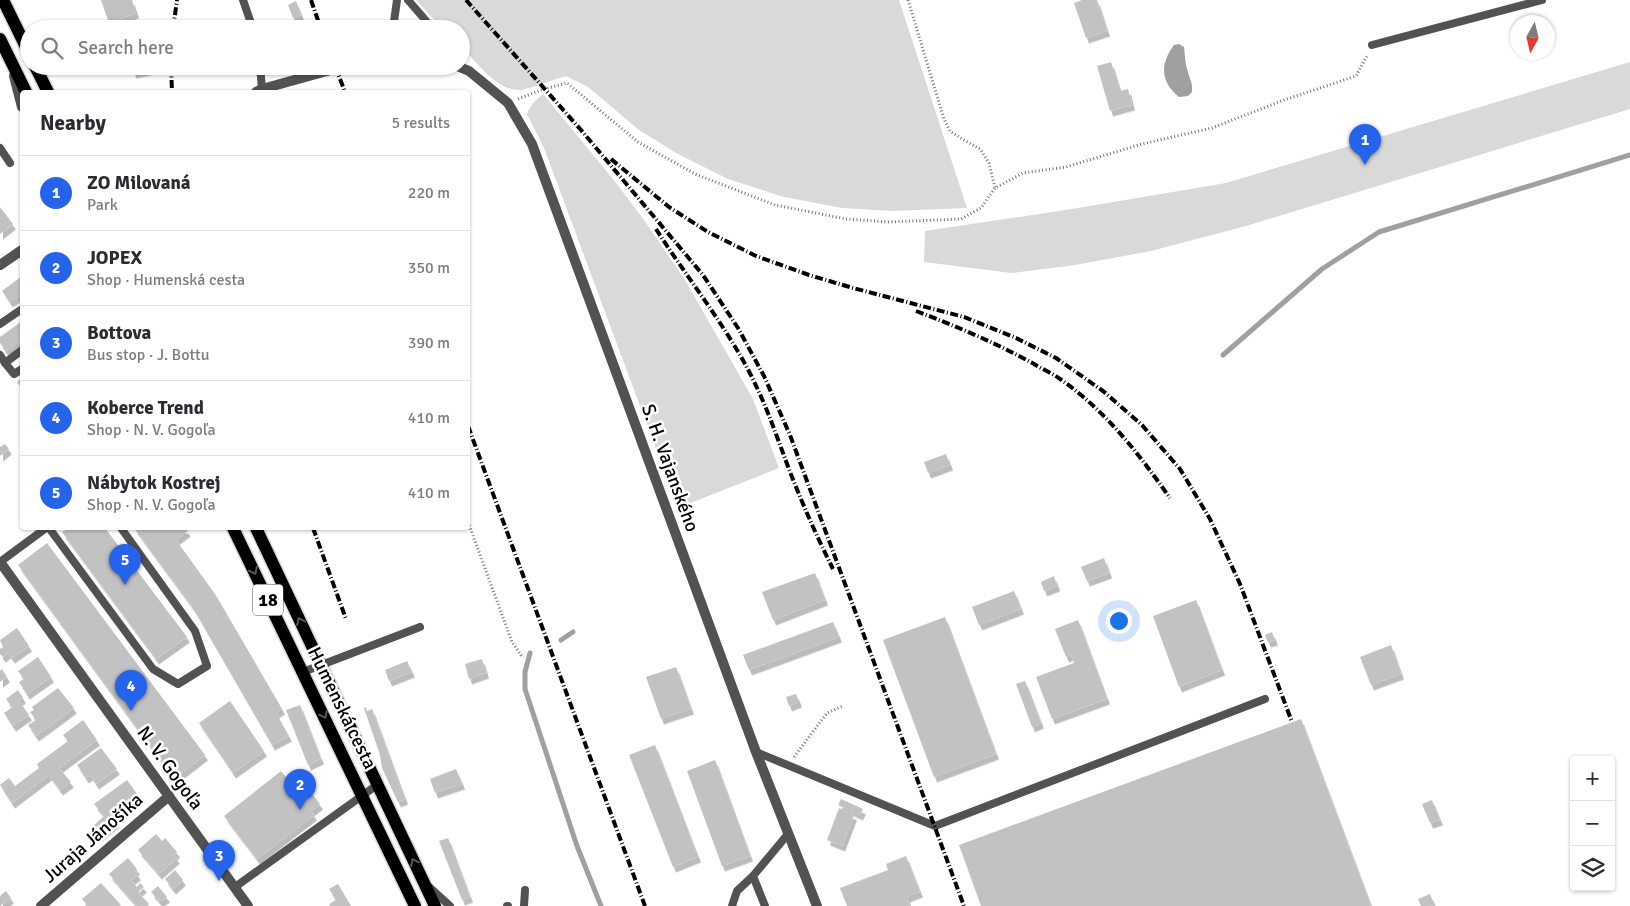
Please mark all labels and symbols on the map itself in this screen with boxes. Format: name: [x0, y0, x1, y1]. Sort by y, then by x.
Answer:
north arrow: [1510, 15, 1555, 60]
pin: 1: [1349, 124, 1381, 165]
street label: S. H. Vajanského: [636, 401, 704, 535]
pin: 5: [109, 544, 141, 585]
one-way arrow: [248, 566, 259, 575]
road number: 18: [253, 584, 283, 616]
your location: [1106, 608, 1132, 634]
one-way arrow: [296, 617, 306, 626]
street label: Humenská cesta: [302, 643, 382, 773]
pin: 4: [115, 670, 147, 711]
one-way arrow: [318, 710, 328, 719]
street label: N. V. Gogoľa: [132, 721, 208, 815]
pin: 2: [284, 769, 316, 810]
street label: Juraja Jánošíka: [38, 788, 148, 888]
pin: 3: [203, 840, 235, 881]
one-way arrow: [410, 858, 420, 867]

